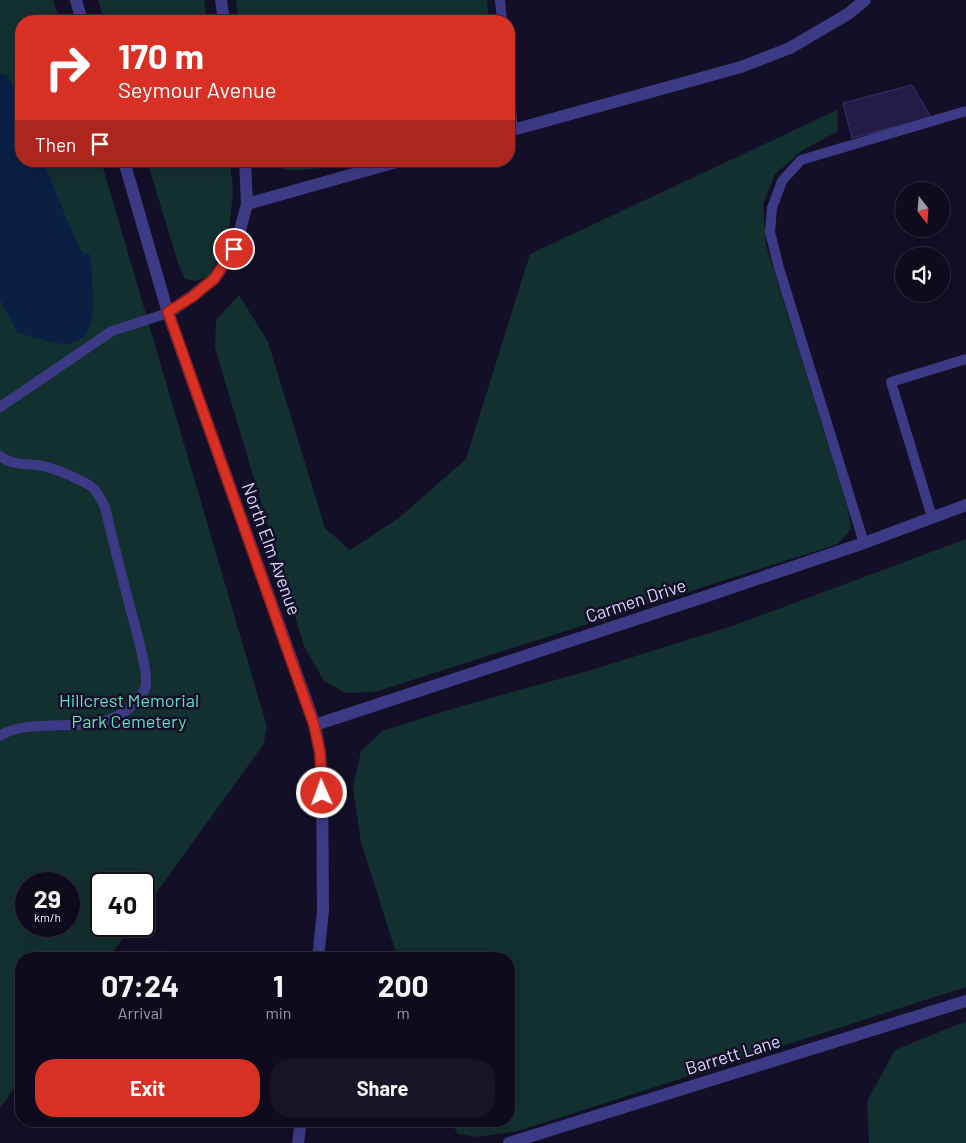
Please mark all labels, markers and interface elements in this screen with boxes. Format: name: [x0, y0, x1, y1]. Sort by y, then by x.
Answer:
text: 170 m: [118, 34, 204, 76]
icon: right: [35, 35, 100, 100]
text: Seymour Avenue: [118, 76, 277, 102]
icon: arrive: [86, 130, 114, 158]
text: Then: [35, 133, 76, 156]
north arrow: [895, 182, 950, 238]
map controls: [895, 182, 950, 302]
pin: [213, 228, 255, 270]
icon: arrive: [220, 235, 248, 263]
button: sound: [895, 247, 950, 302]
street label: North Elm Avenue: [238, 479, 306, 618]
street label: Carmen Drive: [583, 573, 689, 627]
park label: Hillcrest Memorial Park Cemetery: [59, 689, 199, 732]
position arrow: [295, 766, 347, 818]
speed limit sign: 40: [90, 872, 155, 937]
text: 29: [34, 883, 61, 913]
text: km/h: [34, 910, 61, 924]
text: 07:24: [101, 967, 179, 1003]
text: 1: [273, 967, 284, 1003]
text: 200: [378, 967, 429, 1003]
text: Arrival: [118, 1003, 163, 1022]
text: min: [265, 1003, 291, 1022]
text: m: [397, 1003, 410, 1022]
street label: Barrett Lane: [683, 1029, 783, 1079]
button: Exit: [35, 1059, 260, 1117]
button: Share: [270, 1059, 495, 1117]

